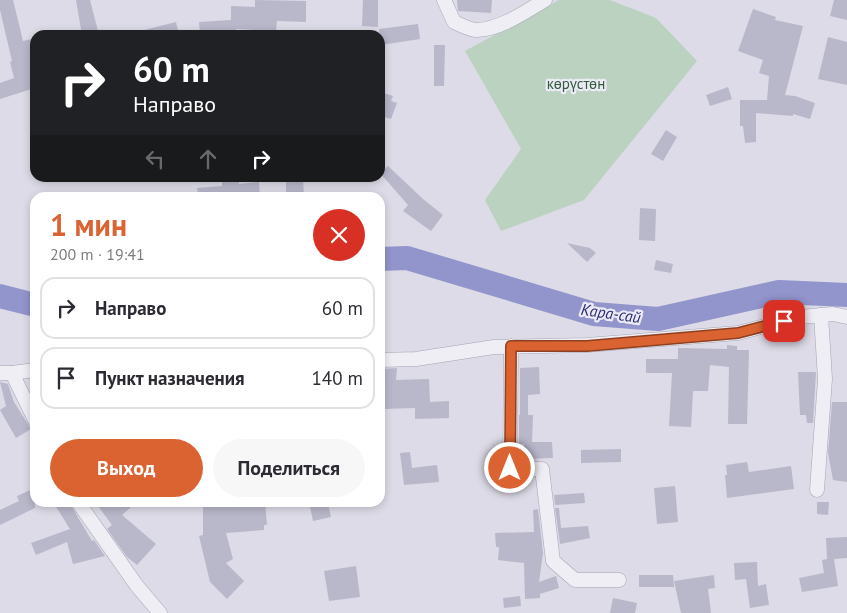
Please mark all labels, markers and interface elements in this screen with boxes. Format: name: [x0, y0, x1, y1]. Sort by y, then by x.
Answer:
text: 60 m: [133, 46, 210, 92]
icon: right: [50, 50, 115, 115]
park label: көрүстөн: [547, 74, 605, 93]
text: Направо: [133, 90, 216, 118]
icon: left: [141, 145, 169, 173]
icon: ahead: [194, 145, 222, 173]
icon: right: [247, 145, 275, 173]
text: 1 мин: [50, 205, 127, 244]
button: close: [313, 209, 365, 261]
text: 200 m · 19:41: [50, 244, 145, 264]
icon: right: [52, 294, 80, 322]
text: Направо: [95, 296, 166, 320]
text: 60 m: [322, 296, 363, 320]
water label: Кара-сай: [580, 299, 642, 327]
pin: [763, 300, 805, 342]
icon: arrive: [770, 307, 798, 335]
icon: arrive: [52, 364, 80, 392]
text: Пункт назначения: [95, 366, 245, 390]
text: 140 m: [311, 366, 363, 390]
button: Выход: [50, 439, 203, 497]
button: Поделиться: [213, 439, 365, 497]
position arrow: [483, 441, 535, 493]

